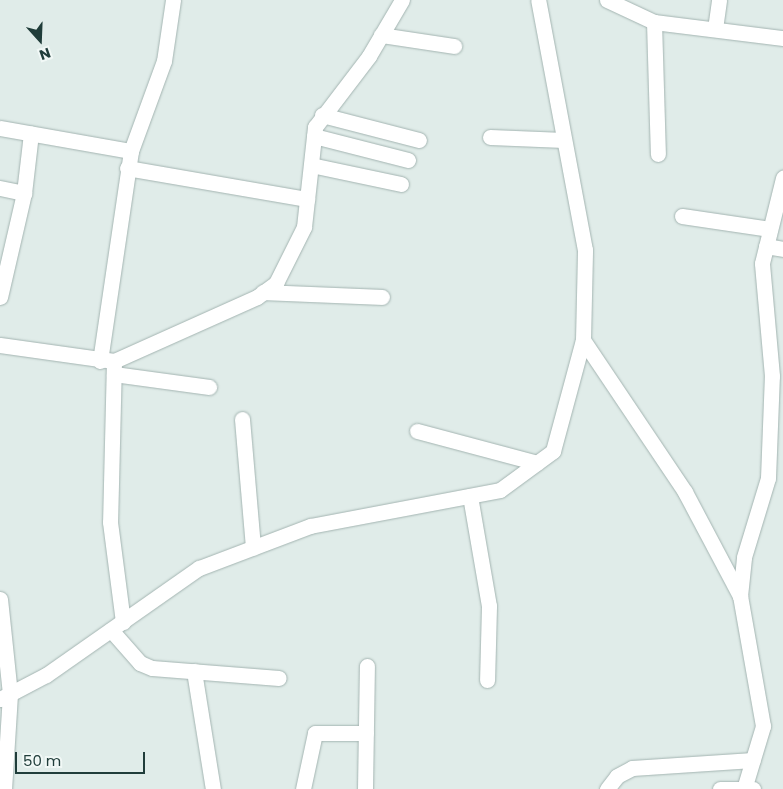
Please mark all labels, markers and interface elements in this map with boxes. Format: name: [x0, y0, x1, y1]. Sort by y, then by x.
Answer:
north arrow: [15, 15, 65, 65]
text: N: [37, 43, 53, 65]
scale bar: [18, 742, 148, 774]
text: 50 m: [23, 750, 61, 771]

